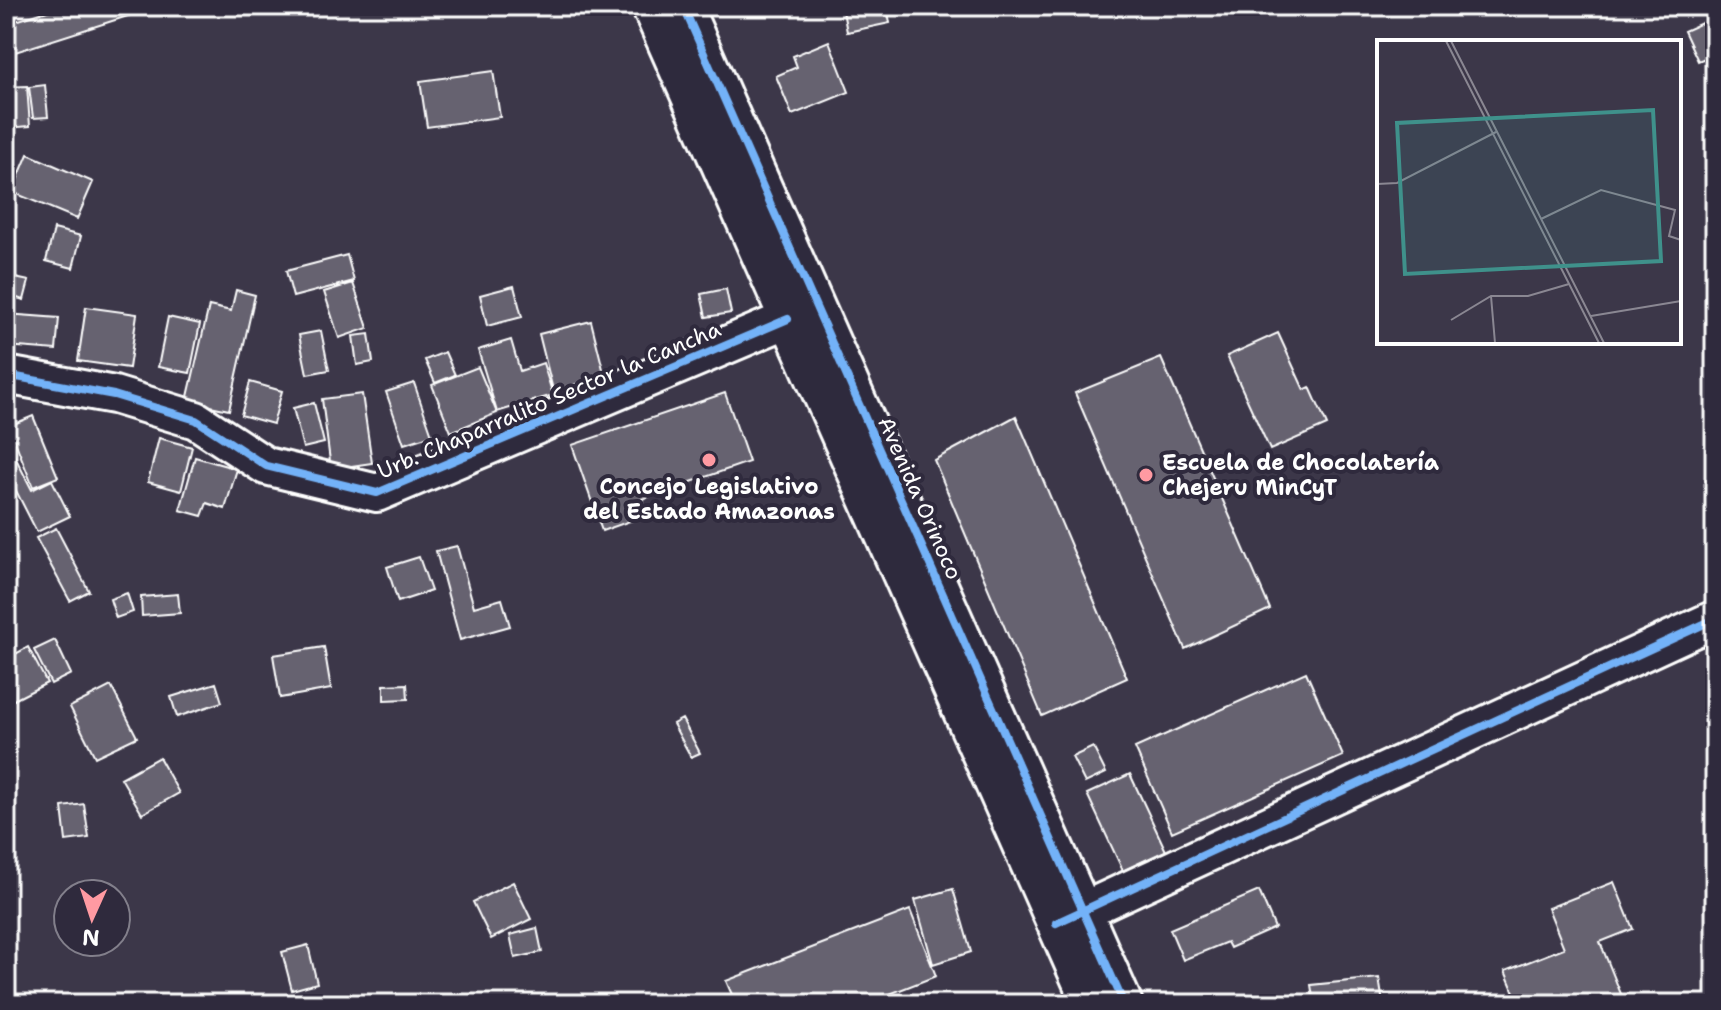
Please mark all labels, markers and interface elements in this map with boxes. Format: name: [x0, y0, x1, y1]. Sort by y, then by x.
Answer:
inset map: [1377, 40, 1681, 344]
street label: Urb. Chaparralito Sector la Cancha: [373, 314, 725, 486]
street label: Avenida Orinoco: [871, 412, 969, 584]
place label: Escuela de Chocolatería Chejeru MinCyT: [1162, 448, 1439, 502]
marker: Concejo Legislativo del Estado Amazonas: [700, 451, 718, 469]
marker: Escuela de Chocolatería Chejeru MinCyT: [1137, 466, 1155, 484]
place label: Concejo Legislativo del Estado Amazonas: [583, 472, 835, 526]
north arrow: [52, 878, 132, 958]
text: N: [82, 923, 100, 952]

